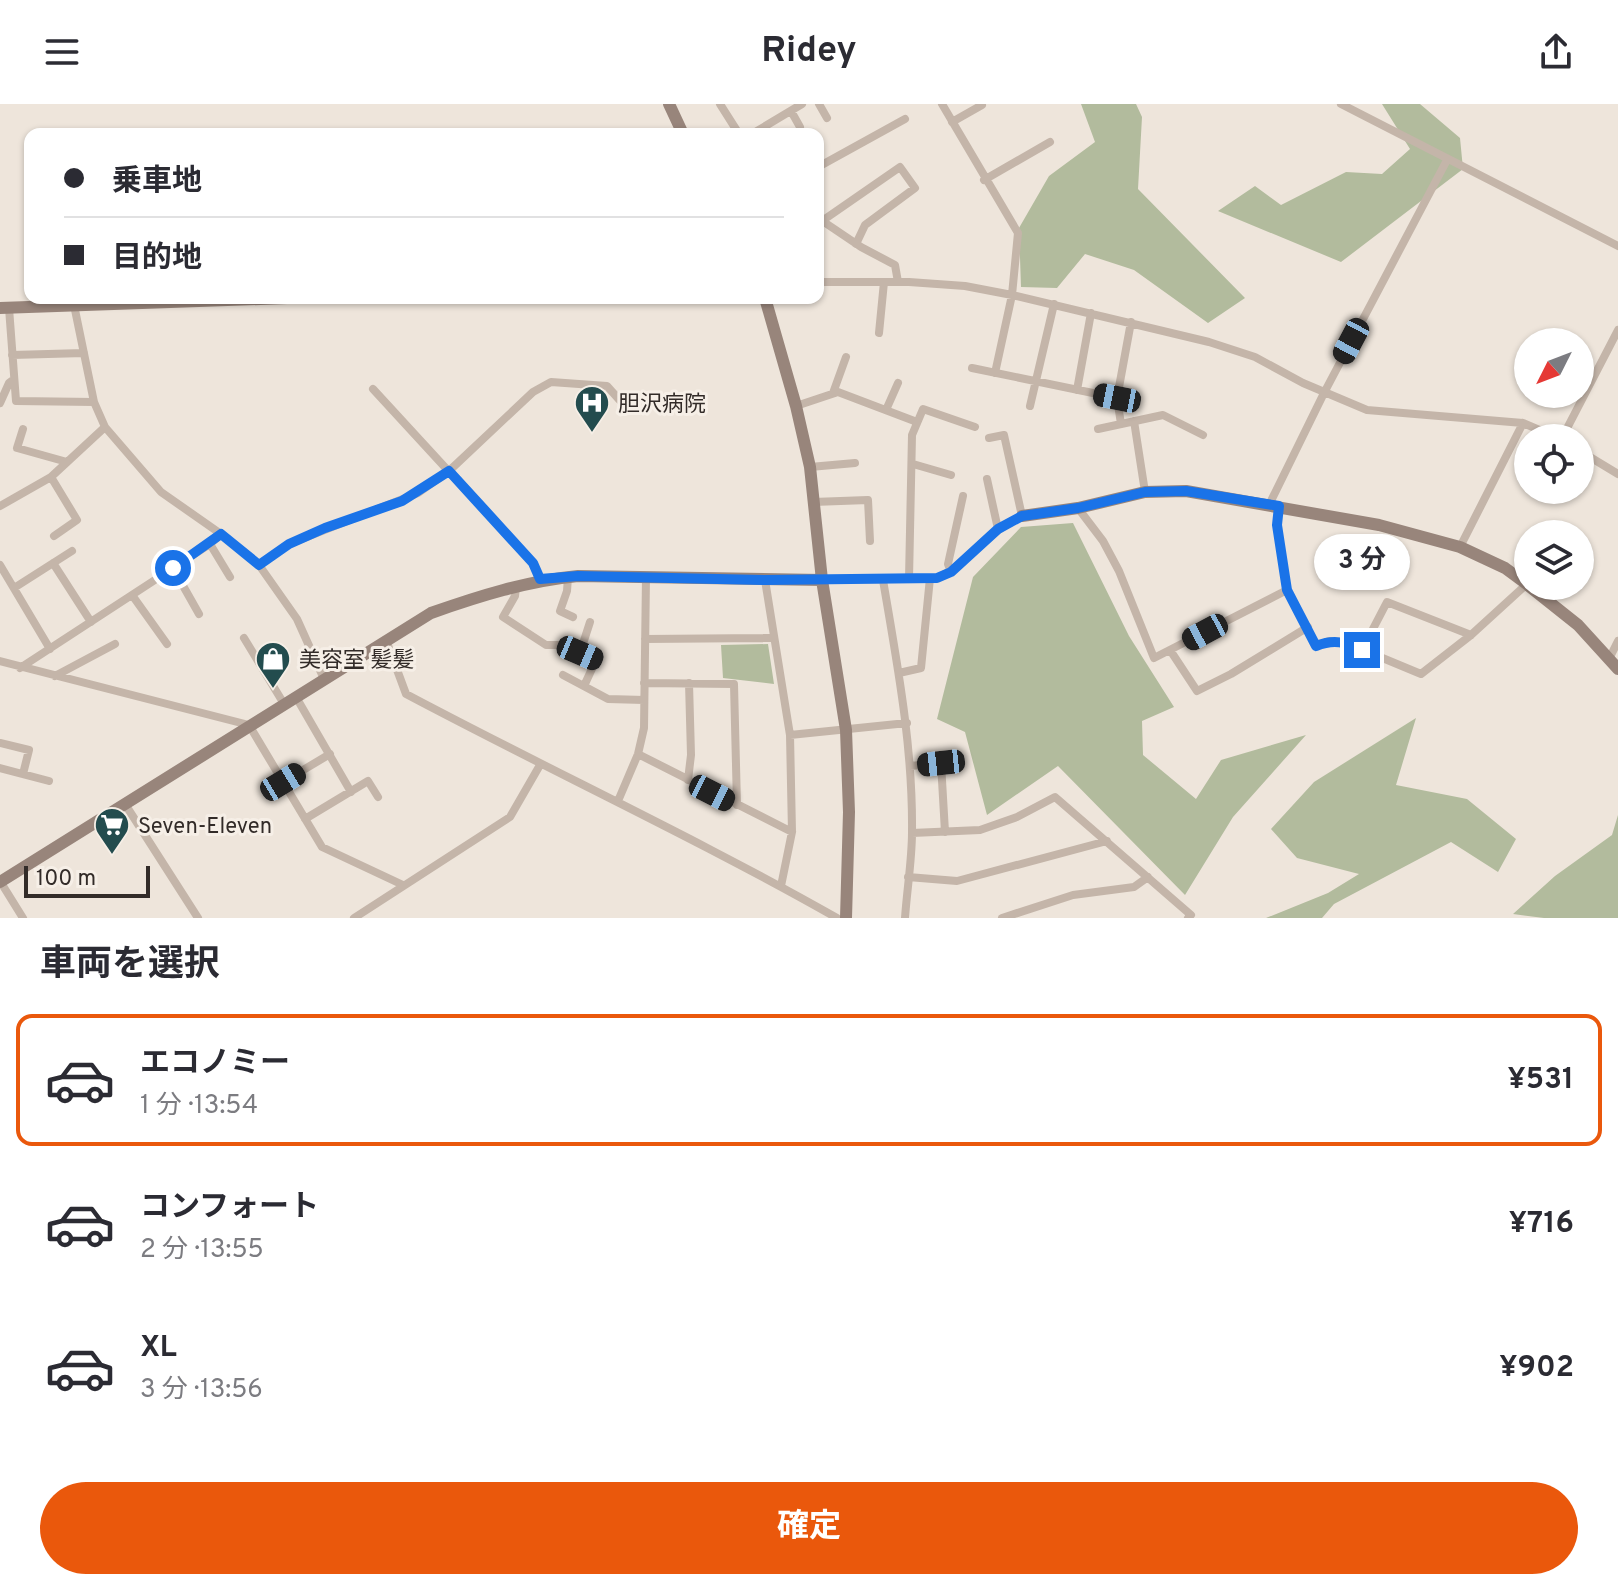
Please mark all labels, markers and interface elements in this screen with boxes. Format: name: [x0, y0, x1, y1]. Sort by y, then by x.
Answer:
text: Ridey: [761, 29, 857, 75]
icon: menu: [40, 30, 84, 74]
icon: share: [1534, 30, 1578, 74]
text: 乗車地: [112, 164, 202, 201]
text: 目的地: [112, 241, 202, 278]
car: [1329, 314, 1373, 368]
north arrow: [1514, 328, 1594, 408]
map controls: [1514, 328, 1594, 600]
car: [1091, 382, 1143, 414]
hospital icon: 胆沢病院: [573, 384, 611, 434]
place label: 胆沢病院: [618, 392, 706, 419]
button: locate: [1514, 424, 1594, 504]
button: layers: [1514, 520, 1594, 600]
callout: 3 分: [1314, 534, 1410, 590]
text: 3 分: [1338, 545, 1386, 578]
route start: [155, 550, 191, 586]
car: [1178, 610, 1232, 654]
route end: [1344, 632, 1380, 668]
car: [553, 633, 607, 673]
shop icon: 美容室 髪髪: [254, 640, 292, 690]
place label: 美容室 髪髪: [299, 648, 414, 675]
car: [916, 749, 966, 777]
car: [256, 759, 310, 805]
car: [685, 771, 739, 815]
supermarket icon: Seven-Eleven: [93, 806, 131, 856]
place label: Seven-Eleven: [138, 814, 272, 841]
scale bar: [24, 862, 150, 898]
text: 100 m: [36, 866, 96, 893]
text: 車両を選択: [40, 943, 220, 989]
icon: car: [44, 1044, 116, 1116]
text: エコノミー: [140, 1046, 290, 1083]
text: ¥531: [1508, 1062, 1574, 1099]
text: 1 分 · 13:54: [140, 1090, 258, 1123]
icon: car: [44, 1188, 116, 1260]
text: コンフォート: [140, 1190, 319, 1227]
text: ¥716: [1509, 1206, 1574, 1243]
text: 2 分 · 13:55: [140, 1234, 264, 1267]
text: XL: [140, 1330, 177, 1367]
icon: car: [44, 1332, 116, 1404]
text: ¥902: [1499, 1350, 1574, 1387]
text: 3 分 · 13:56: [140, 1374, 263, 1407]
button: 確定: [40, 1482, 1578, 1574]

